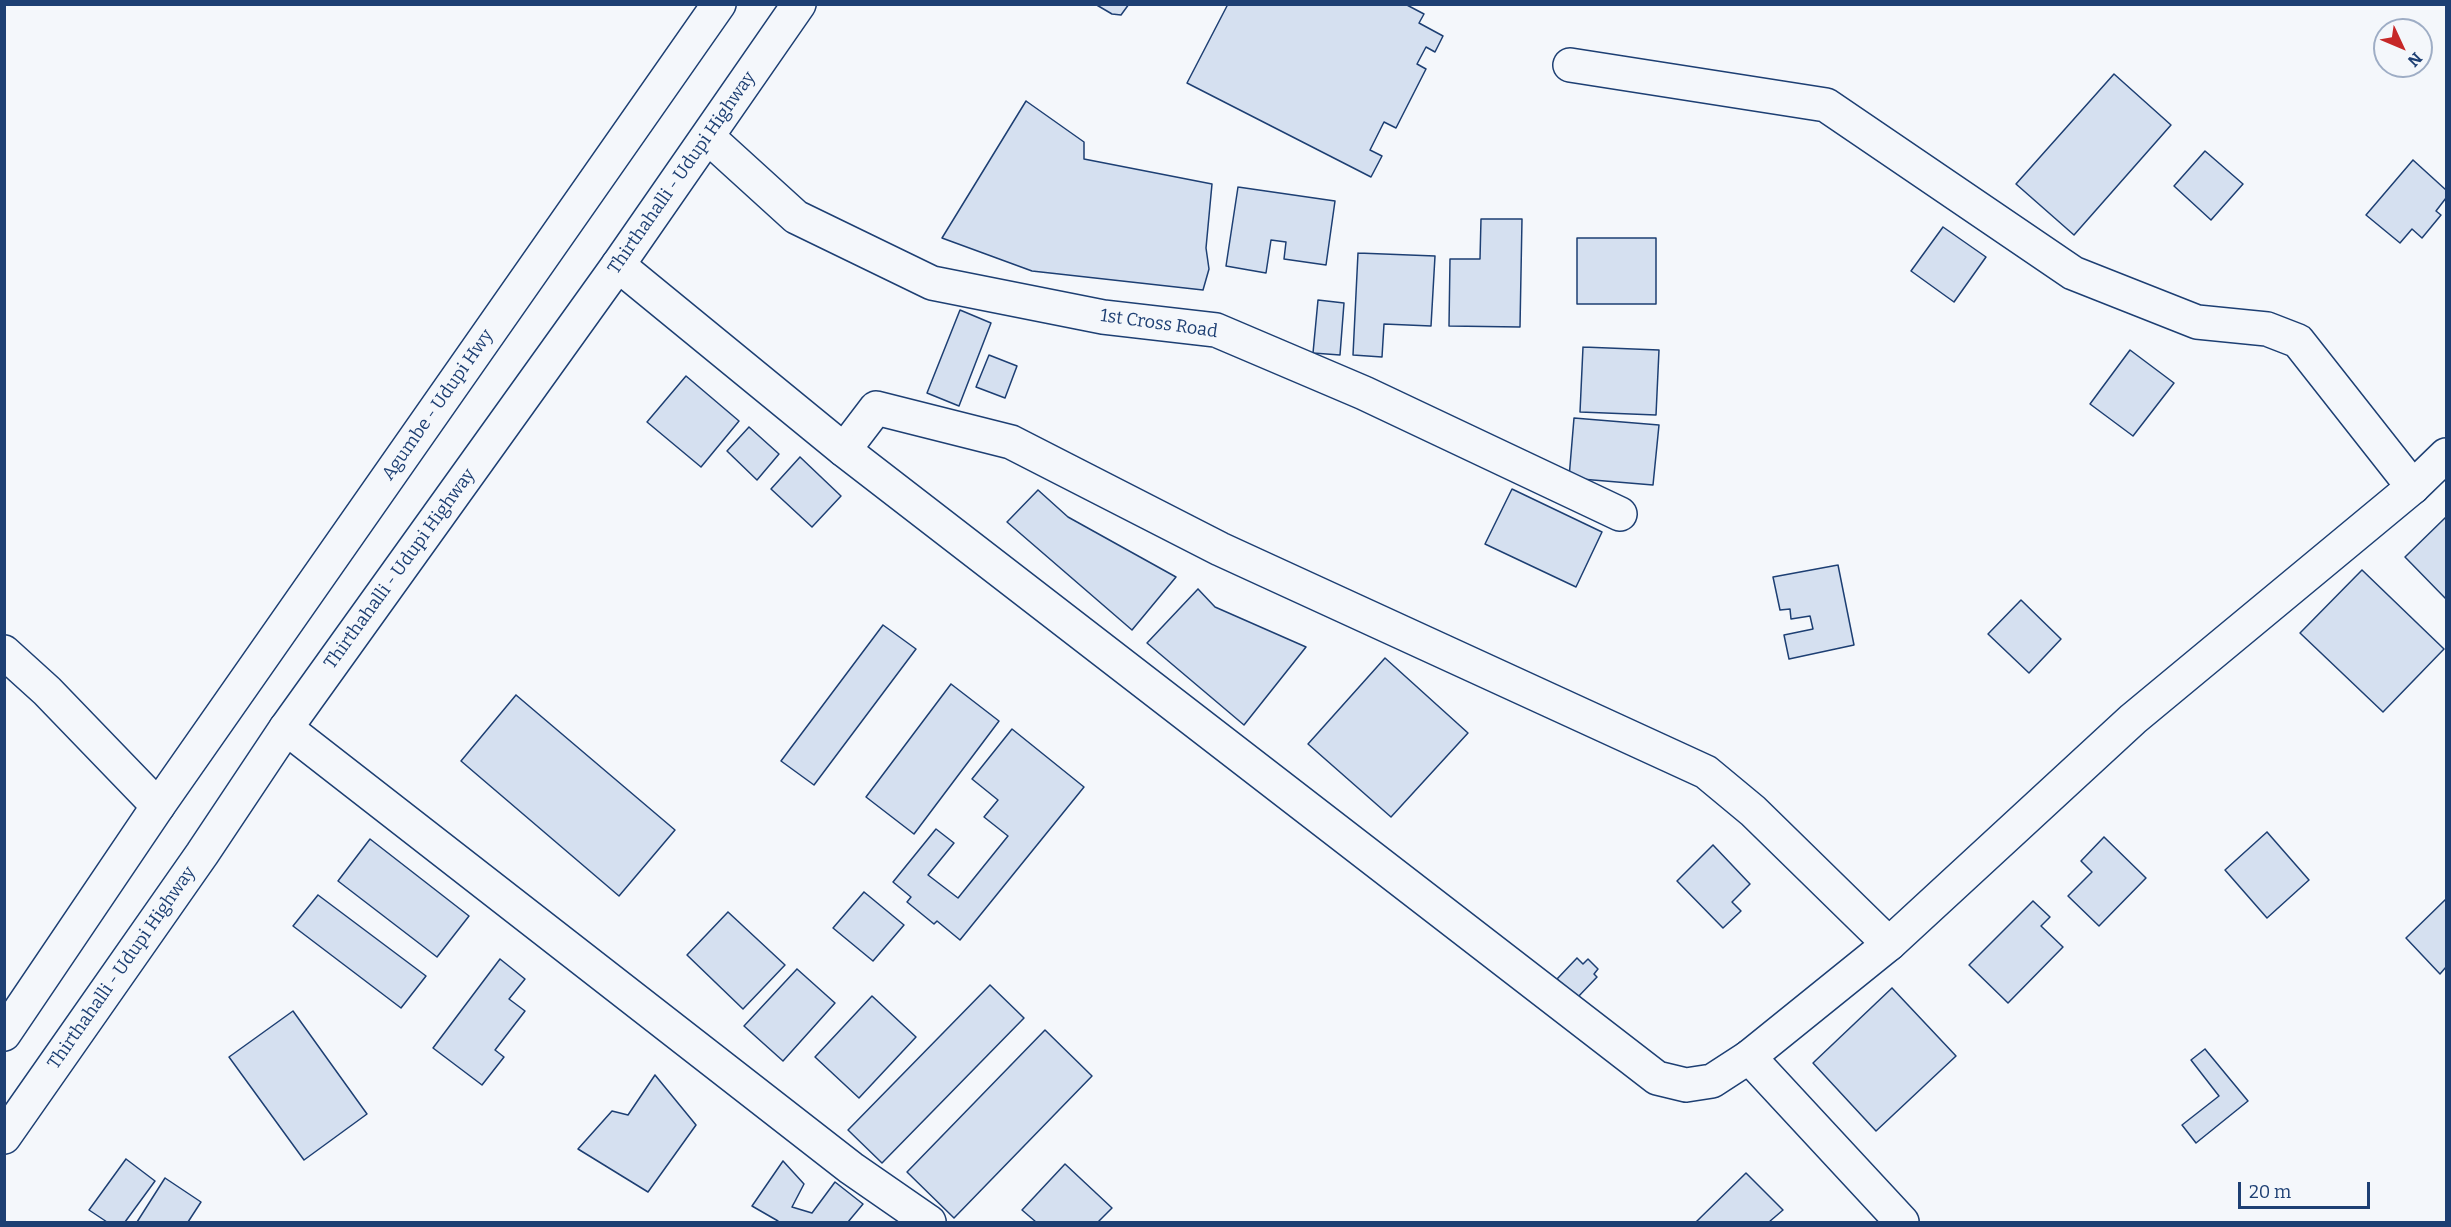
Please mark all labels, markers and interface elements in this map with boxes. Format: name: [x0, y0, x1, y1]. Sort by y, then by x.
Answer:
north arrow: [2373, 18, 2433, 78]
text: N: [2404, 48, 2426, 71]
street label: Thirthahalli - Udupi Highway: [604, 68, 760, 278]
street label: 1st Cross Road: [1099, 305, 1219, 343]
street label: Agumbe - Udupi Hwy: [378, 325, 498, 485]
street label: Thirthahalli - Udupi Highway: [320, 465, 480, 673]
street label: Thirthahalli - Udupi Highway: [44, 863, 200, 1073]
scale bar: [2241, 1170, 2373, 1208]
text: 20 m: [2249, 1181, 2291, 1203]

